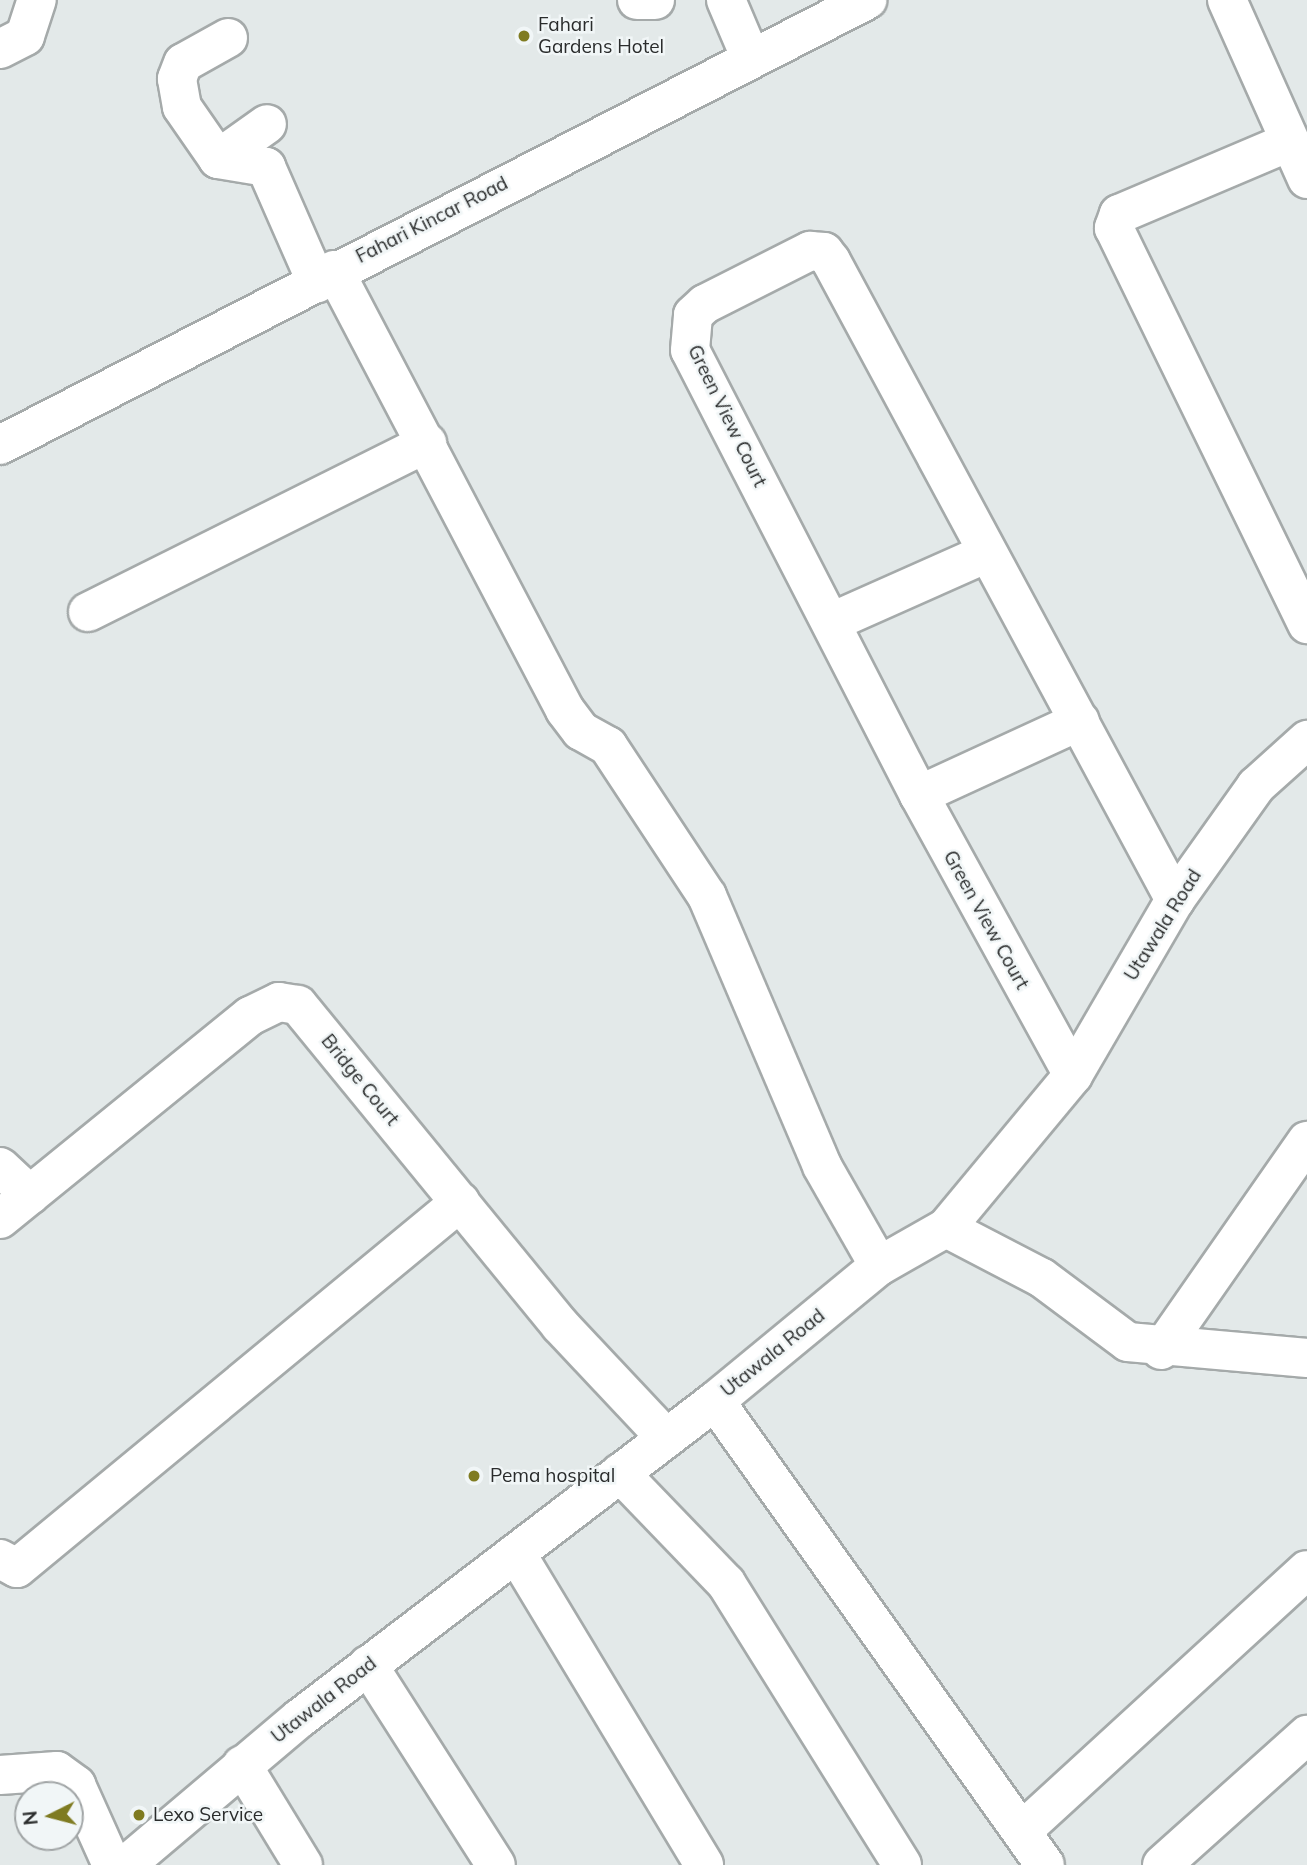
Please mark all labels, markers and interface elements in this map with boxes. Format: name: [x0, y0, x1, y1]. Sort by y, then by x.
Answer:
place label: Fahari Gardens Hotel: [538, 14, 664, 58]
marker: Fahari Gardens Hotel: [516, 28, 532, 44]
street label: Fahari Kincar Road: [352, 172, 512, 268]
street label: Green View Court: [683, 341, 771, 491]
street label: Green View Court: [938, 847, 1034, 993]
street label: Utawala Road: [1120, 865, 1206, 985]
street label: Bridge Court: [316, 1030, 404, 1130]
street label: Utawala Road: [716, 1304, 830, 1402]
place label: Pema hospital: [490, 1465, 615, 1487]
marker: Pema hospital: [464, 1466, 484, 1486]
street label: Utawala Road: [267, 1652, 381, 1748]
north arrow: [14, 1781, 84, 1851]
place label: Lexo Service: [153, 1804, 263, 1826]
marker: Lexo Service: [131, 1807, 147, 1823]
text: N: [17, 1810, 43, 1826]

